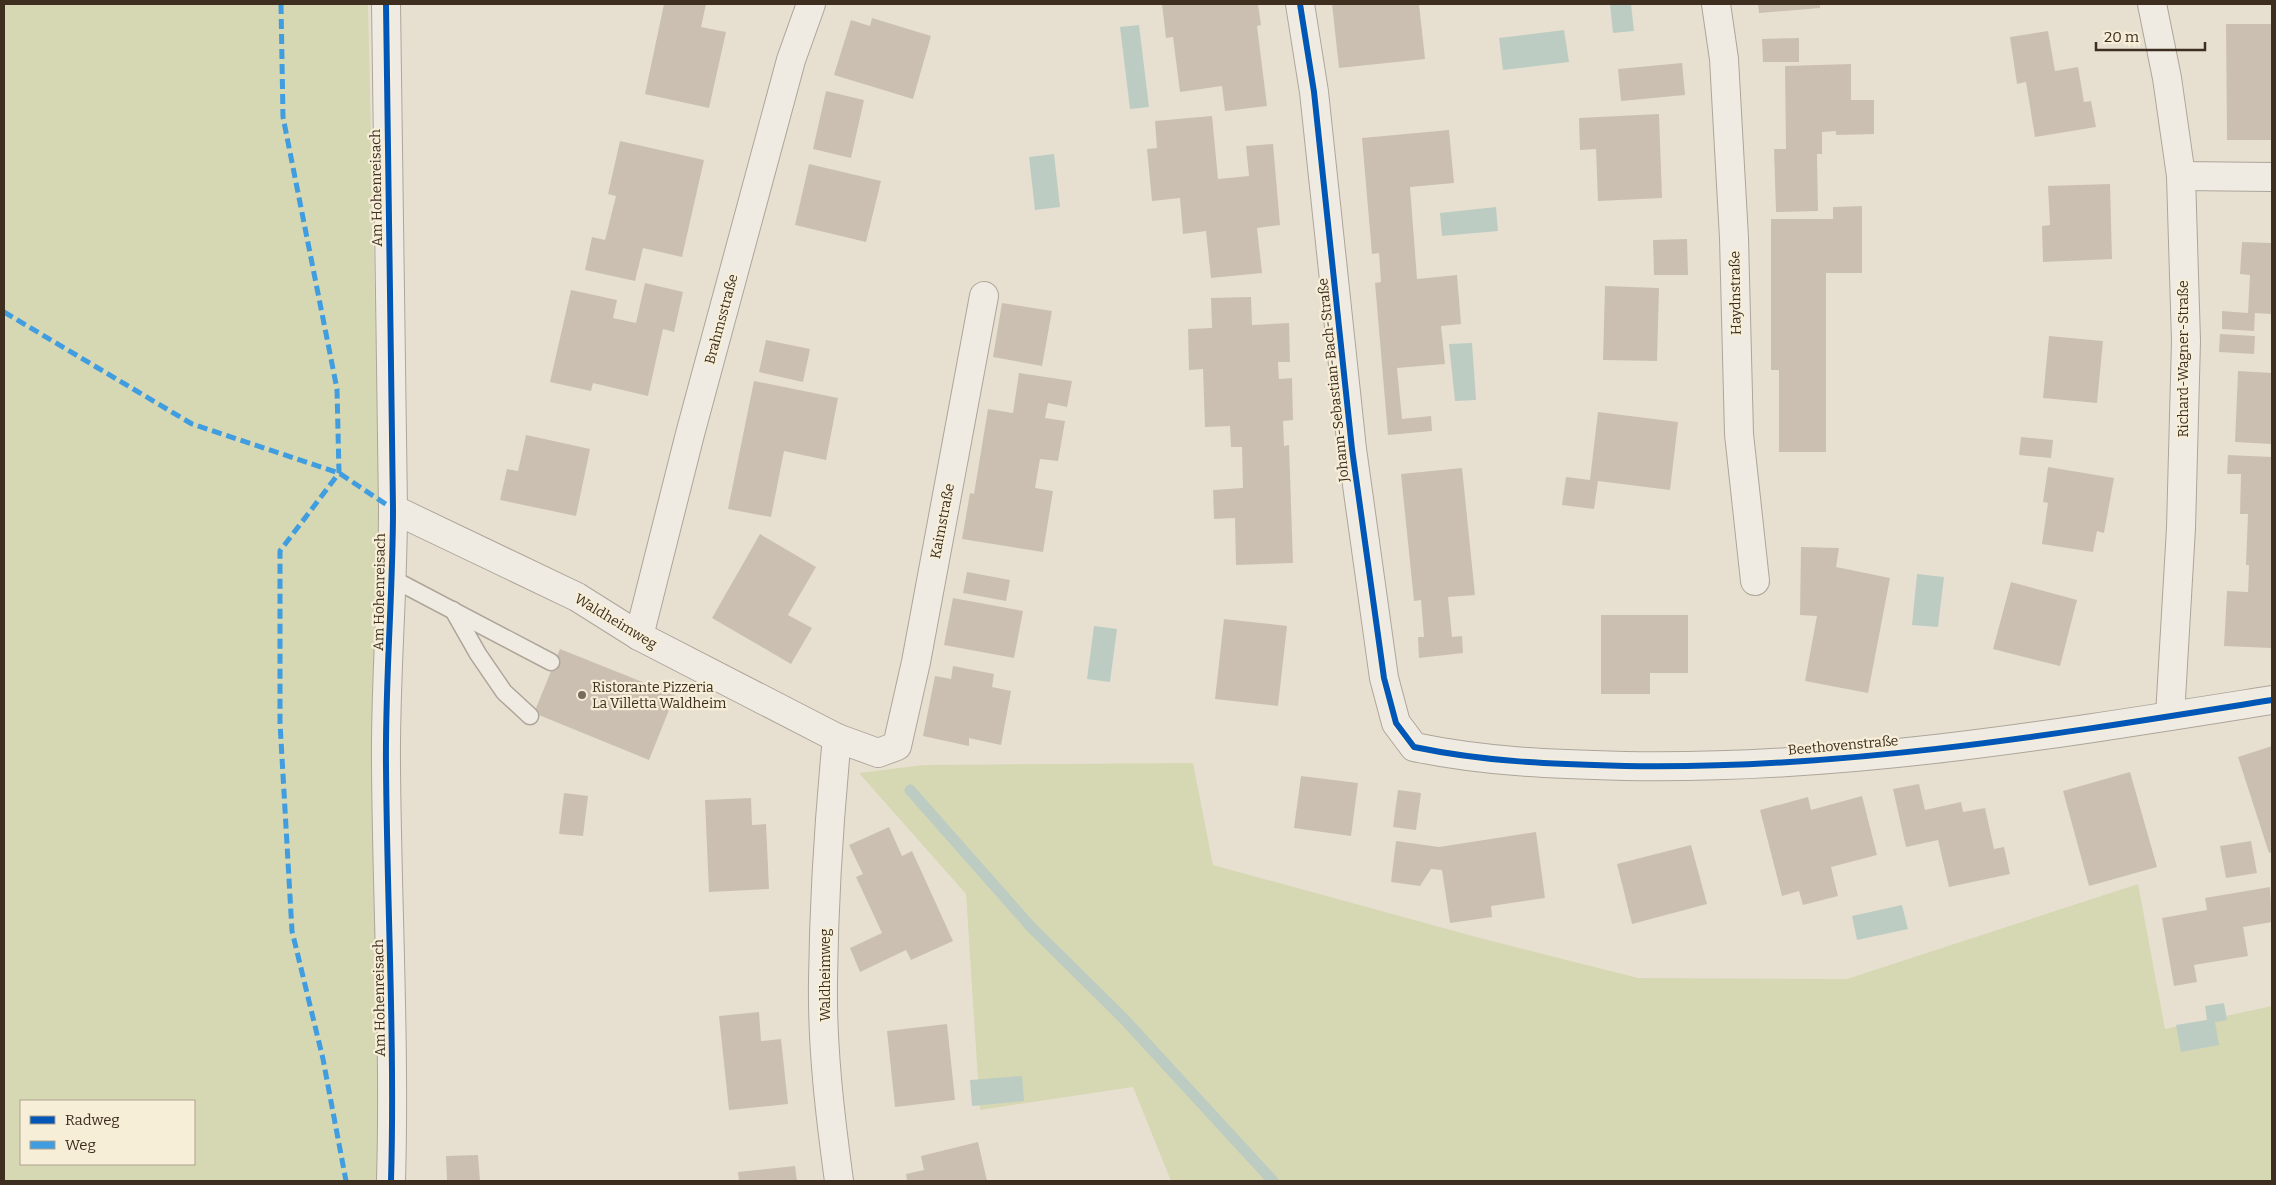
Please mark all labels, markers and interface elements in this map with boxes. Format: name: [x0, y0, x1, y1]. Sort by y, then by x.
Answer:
scale bar: [2096, 20, 2205, 52]
text: 20 m: [2104, 28, 2140, 46]
street label: Am Hohenreisach: [367, 129, 386, 247]
street label: Haydnstraße: [1726, 251, 1745, 335]
street label: Brahmsstraße: [701, 272, 742, 366]
street label: Johann-Sebastian-Bach-Straße: [1314, 277, 1353, 484]
street label: Richard-Wagner-Straße: [2175, 280, 2192, 438]
street label: Kaimstraße: [927, 482, 958, 560]
street label: Am Hohenreisach: [370, 533, 389, 651]
street label: Waldheimweg: [571, 590, 660, 653]
place label: Ristorante Pizzeria La Villetta Waldheim: [592, 679, 727, 712]
marker: Ristorante Pizzeria La Villetta Waldheim: [576, 689, 588, 701]
street label: Beethovenstraße: [1787, 732, 1899, 759]
street label: Waldheimweg: [817, 928, 834, 1022]
street label: Am Hohenreisach: [370, 939, 389, 1057]
legend: [20, 1100, 195, 1165]
text: Radweg: [65, 1111, 120, 1129]
text: Weg: [65, 1136, 96, 1154]

